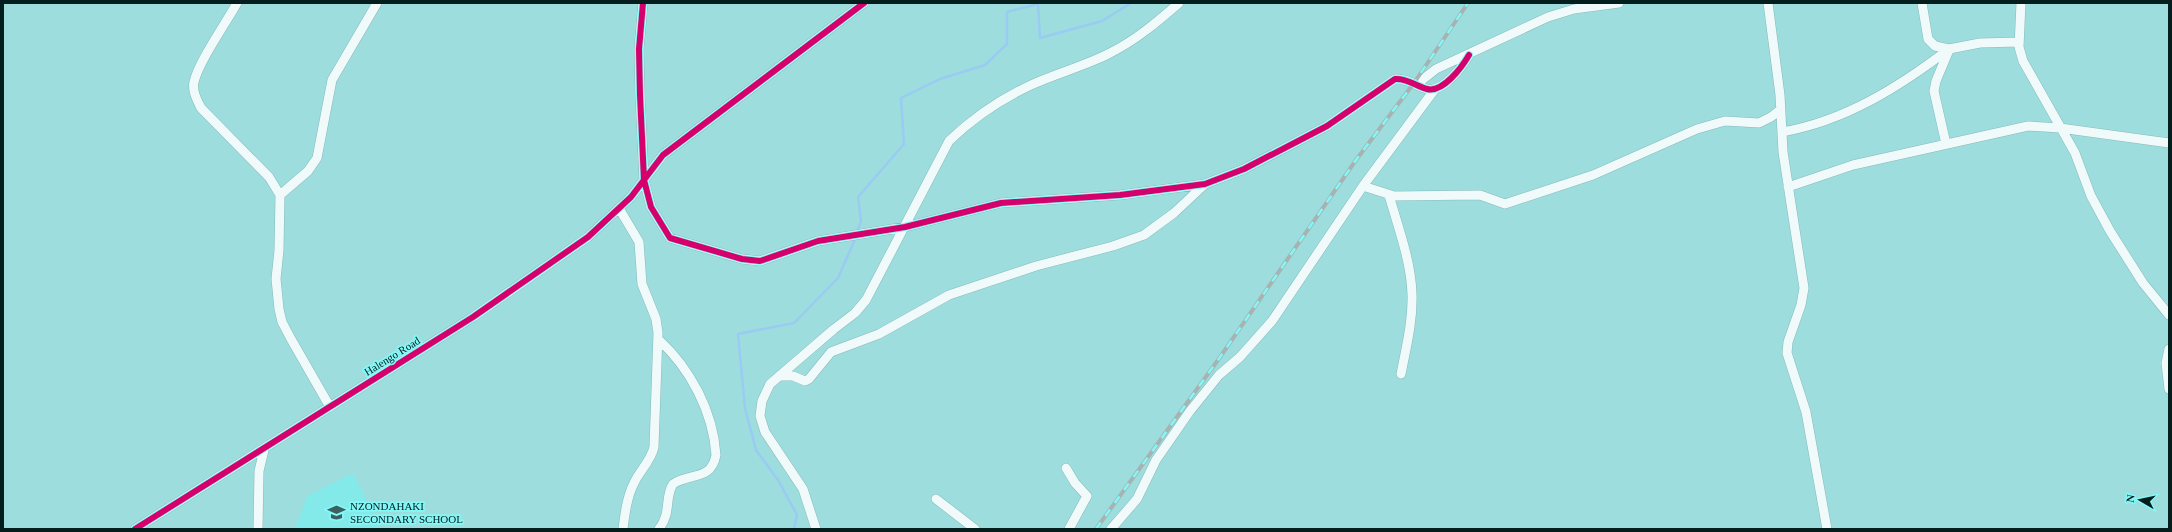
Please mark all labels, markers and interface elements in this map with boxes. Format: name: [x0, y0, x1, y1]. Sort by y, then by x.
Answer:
street label: Halengo Road: [362, 334, 422, 378]
north arrow: [2120, 480, 2160, 520]
text: N: [2124, 494, 2137, 503]
place label: NZONDAHAKI SECONDARY SCHOOL: [350, 500, 463, 525]
school or university icon: NZONDAHAKI SECONDARY SCHOOL: [327, 502, 347, 522]

